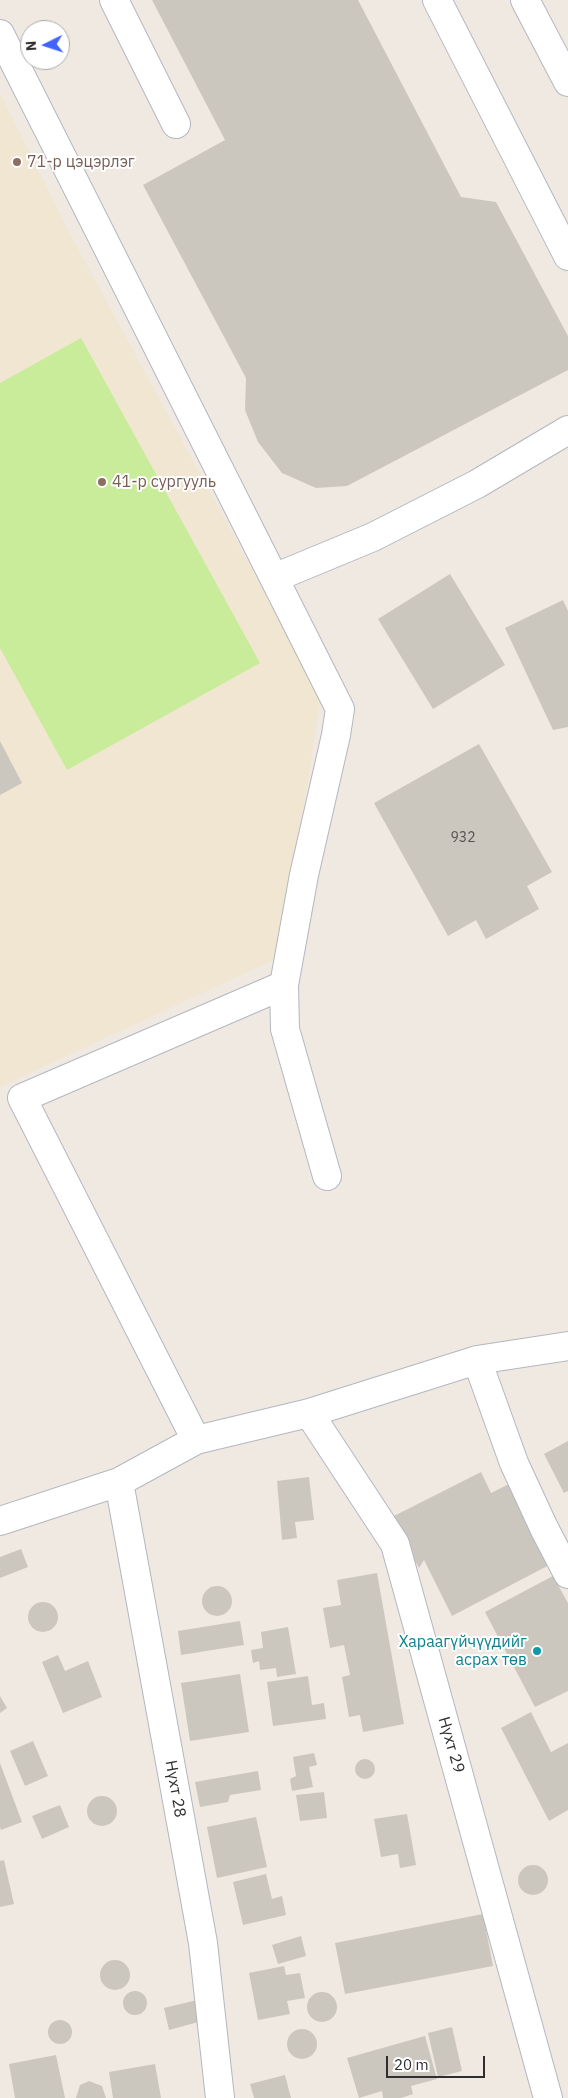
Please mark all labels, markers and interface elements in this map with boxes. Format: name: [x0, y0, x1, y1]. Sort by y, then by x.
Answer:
north arrow: [20, 20, 70, 70]
text: N: [22, 40, 40, 52]
place label: 71-р цэцэрлэг: [27, 152, 135, 172]
marker: 71-р цэцэрлэг: [11, 156, 23, 168]
place label: 41-р сургууль: [112, 472, 216, 492]
marker: 41-р сургууль: [96, 476, 108, 488]
house number: 932: [450, 830, 476, 846]
place label: Хараагүйчүүдийг асрах төв: [399, 1632, 527, 1670]
marker: Хараагүйчүүдийг асрах төв: [531, 1645, 543, 1657]
street label: Нүхт 29: [434, 1715, 468, 1775]
street label: Нүхт 28: [161, 1759, 189, 1819]
scale bar: [388, 2046, 487, 2078]
text: 20 m: [394, 2055, 429, 2074]

